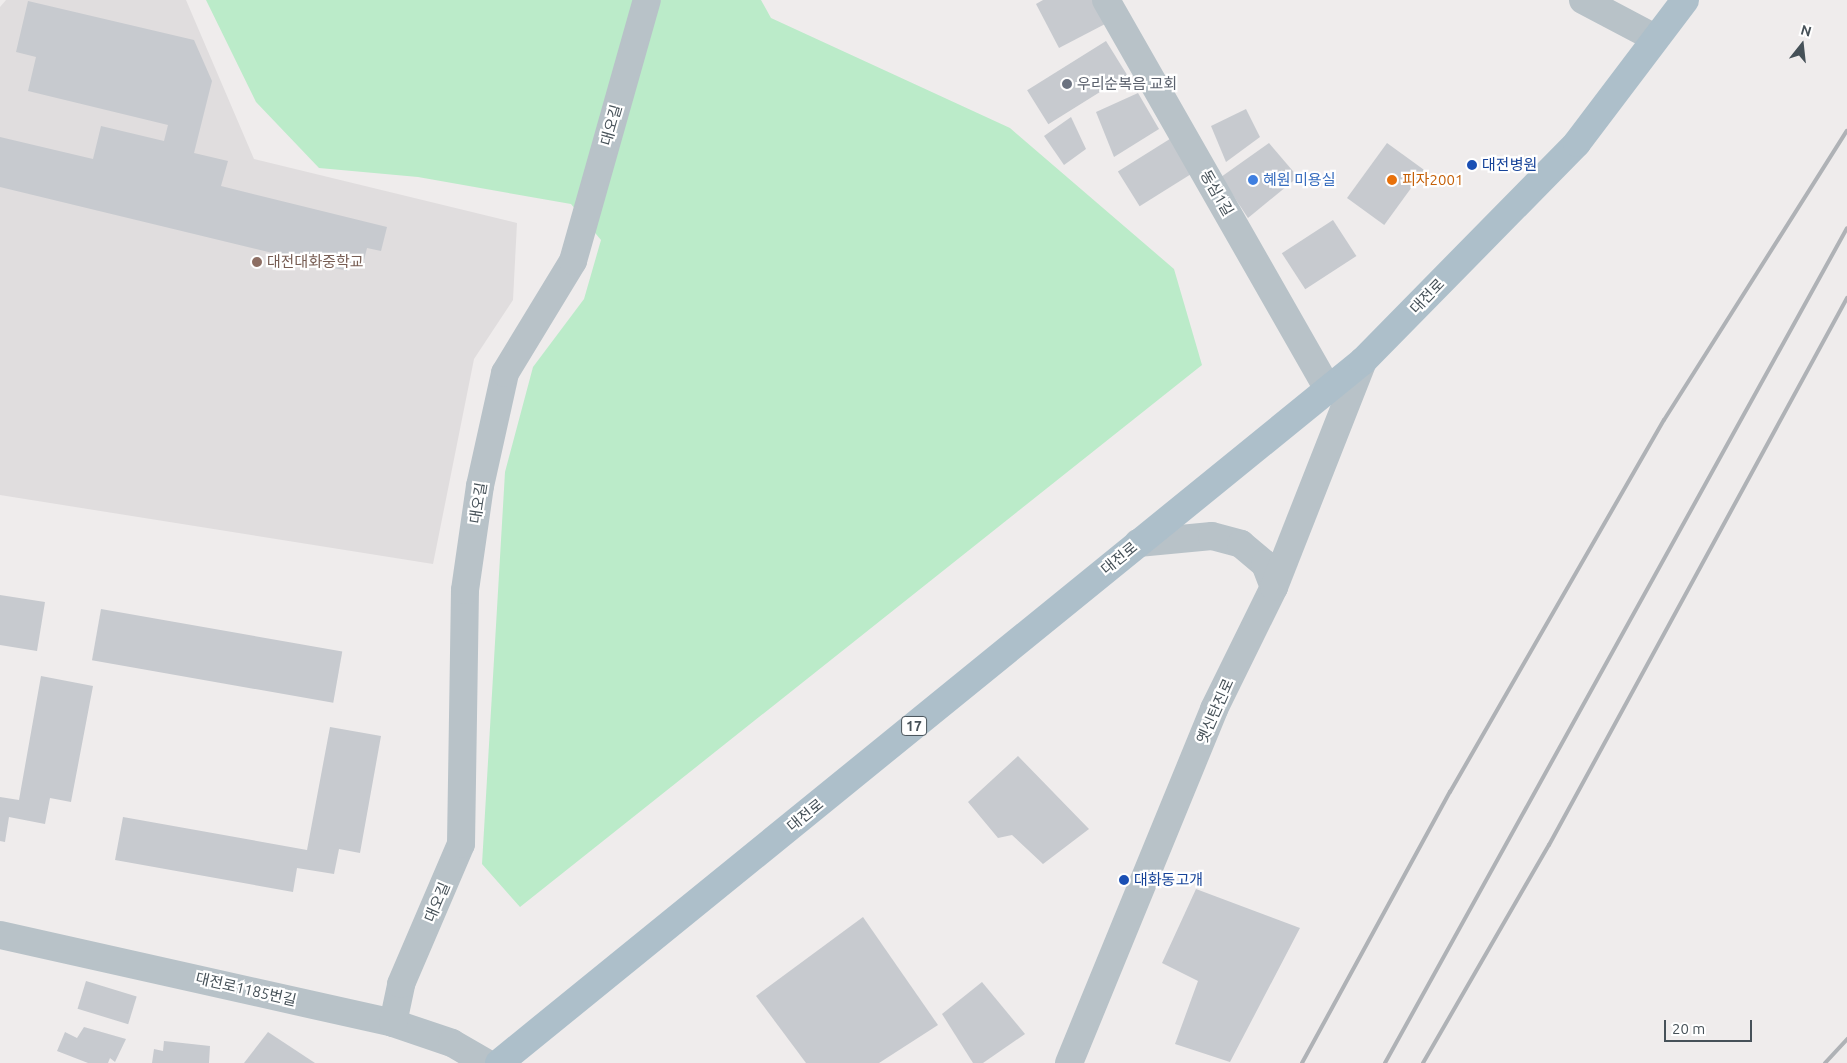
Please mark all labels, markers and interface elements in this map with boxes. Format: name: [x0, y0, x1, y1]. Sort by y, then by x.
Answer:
north arrow: [1777, 20, 1827, 70]
text: N: [1799, 21, 1813, 40]
place label: 우리순복음 교회: [1077, 75, 1177, 93]
marker: 우리순복음 교회: [1061, 78, 1073, 90]
street label: 대오길: [597, 103, 625, 147]
place label: 대전병원: [1482, 156, 1537, 174]
marker: 대전병원: [1466, 159, 1478, 171]
street label: 동심1길: [1197, 167, 1237, 219]
place label: 혜원 미용실: [1263, 171, 1335, 189]
place label: 피자2001: [1402, 171, 1463, 189]
marker: 혜원 미용실: [1247, 174, 1259, 186]
marker: 피자2001: [1386, 174, 1398, 186]
place label: 대전대화중학교: [267, 253, 364, 271]
marker: 대전대화중학교: [251, 256, 263, 268]
street label: 대전로: [1406, 275, 1448, 317]
street label: 대오길: [466, 481, 490, 525]
street label: 대전로: [1097, 538, 1141, 578]
street label: 옛신탄진로: [1193, 676, 1237, 746]
road number: 17: [900, 714, 928, 738]
street label: 대전로: [783, 795, 827, 835]
place label: 대화동고개: [1134, 871, 1203, 889]
marker: 대화동고개: [1118, 874, 1130, 886]
street label: 대오길: [421, 879, 453, 925]
street label: 대전로1185번길: [194, 969, 298, 1009]
scale bar: [1667, 1010, 1754, 1042]
text: 20 m: [1672, 1020, 1705, 1037]

